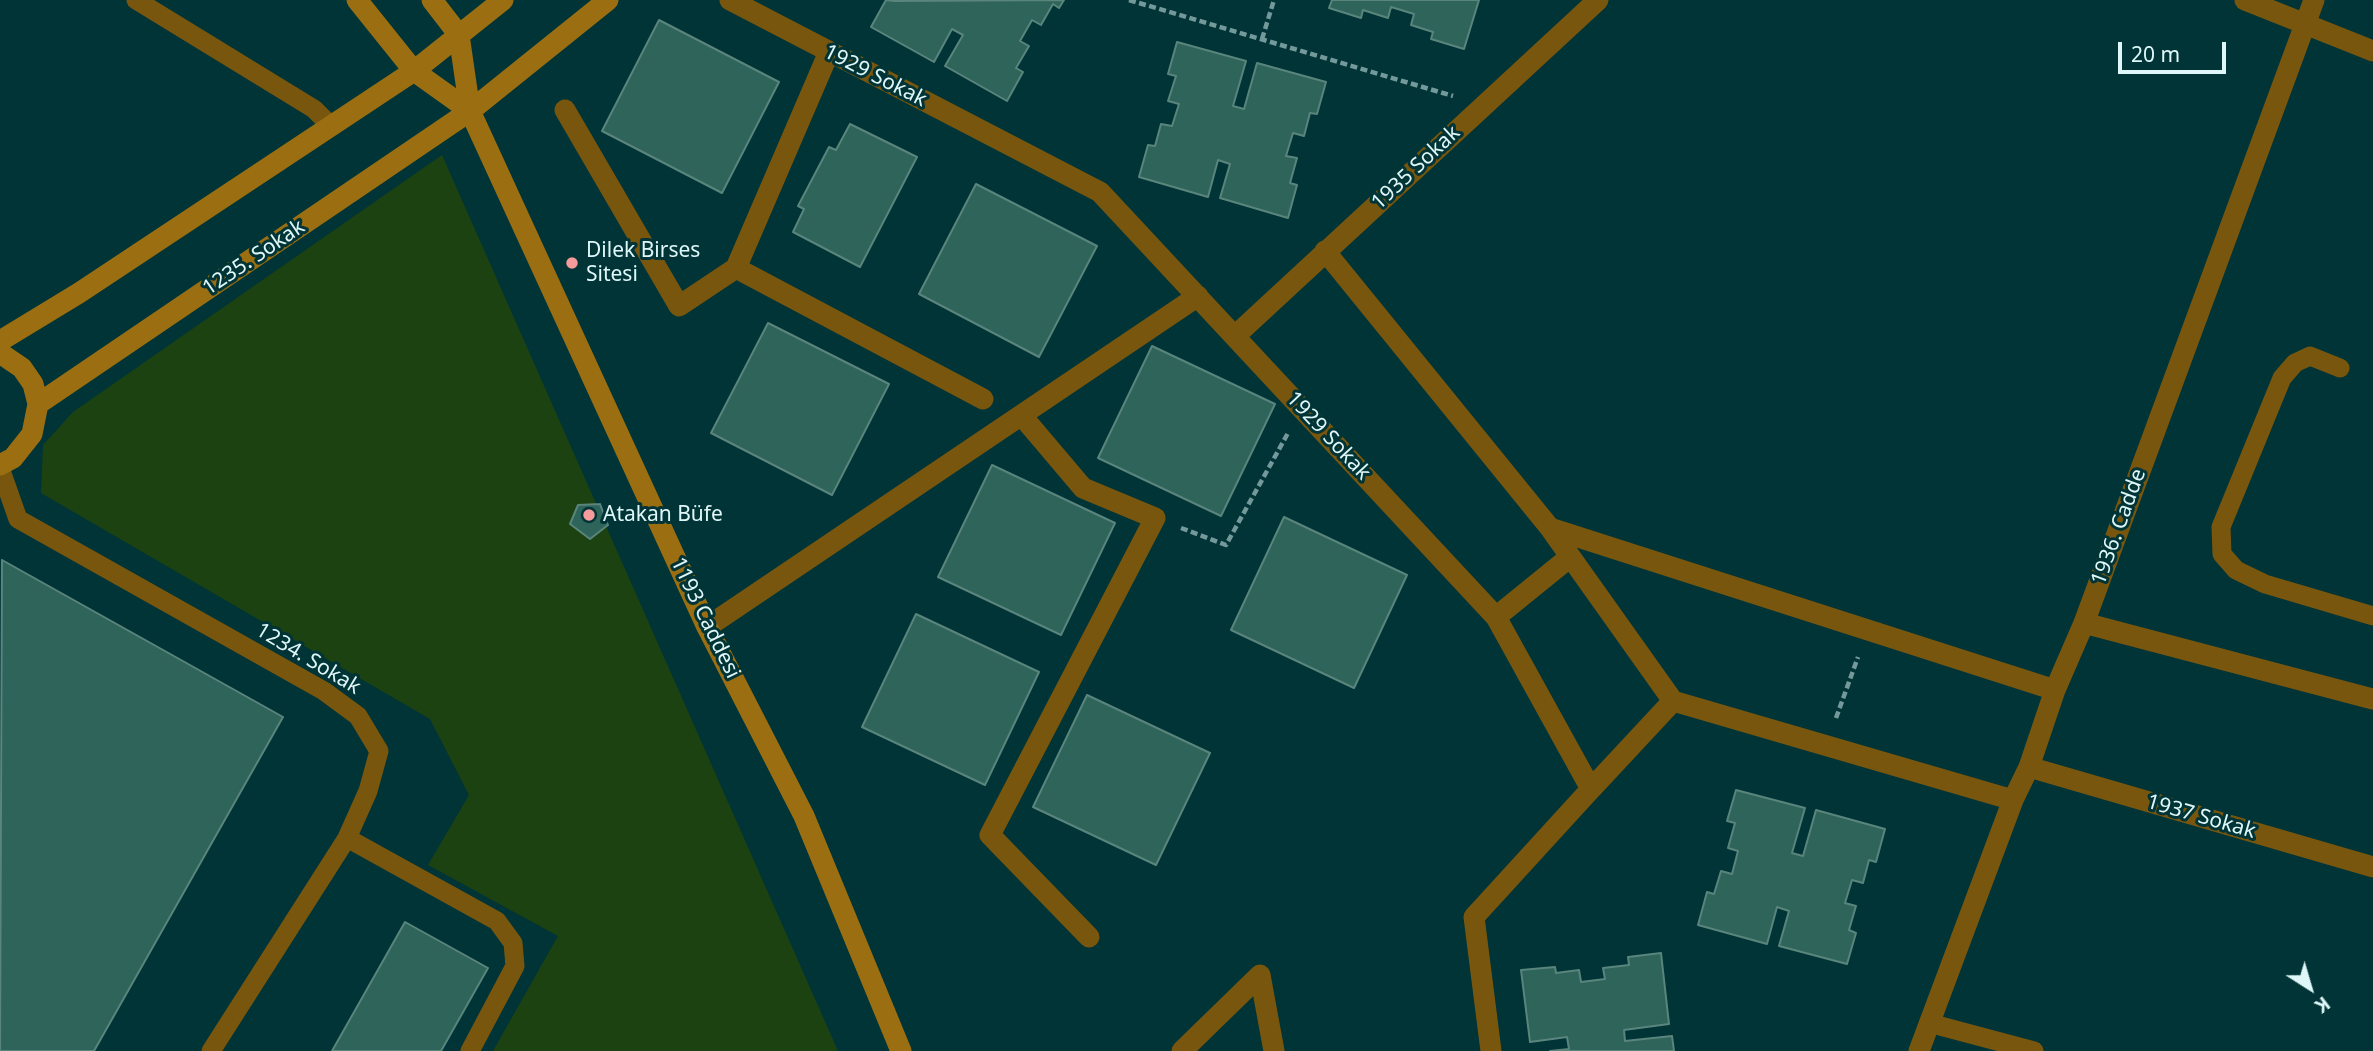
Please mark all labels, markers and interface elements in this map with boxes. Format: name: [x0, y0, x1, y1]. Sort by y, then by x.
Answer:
scale bar: [2121, 28, 2230, 72]
street label: 1929 Sokak: [819, 39, 931, 113]
text: 20 m: [2131, 40, 2180, 68]
street label: 1935 Sokak: [1366, 121, 1466, 215]
street label: 1235. Sokak: [198, 215, 310, 301]
place label: Dilek Birses Sitesi: [586, 238, 700, 288]
marker: Dilek Birses Sitesi: [564, 255, 580, 271]
street label: 1929 Sokak: [1281, 386, 1375, 486]
street label: 1936. Cadde: [2086, 465, 2152, 589]
place label: Atakan Büfe: [603, 502, 723, 528]
marker: Atakan Büfe: [581, 507, 597, 523]
street label: 1193 Caddesi: [665, 553, 745, 683]
street label: 1234. Sokak: [251, 618, 365, 700]
street label: 1937 Sokak: [2144, 789, 2258, 845]
north arrow: [2275, 953, 2345, 1023]
text: K: [2310, 991, 2336, 1019]

